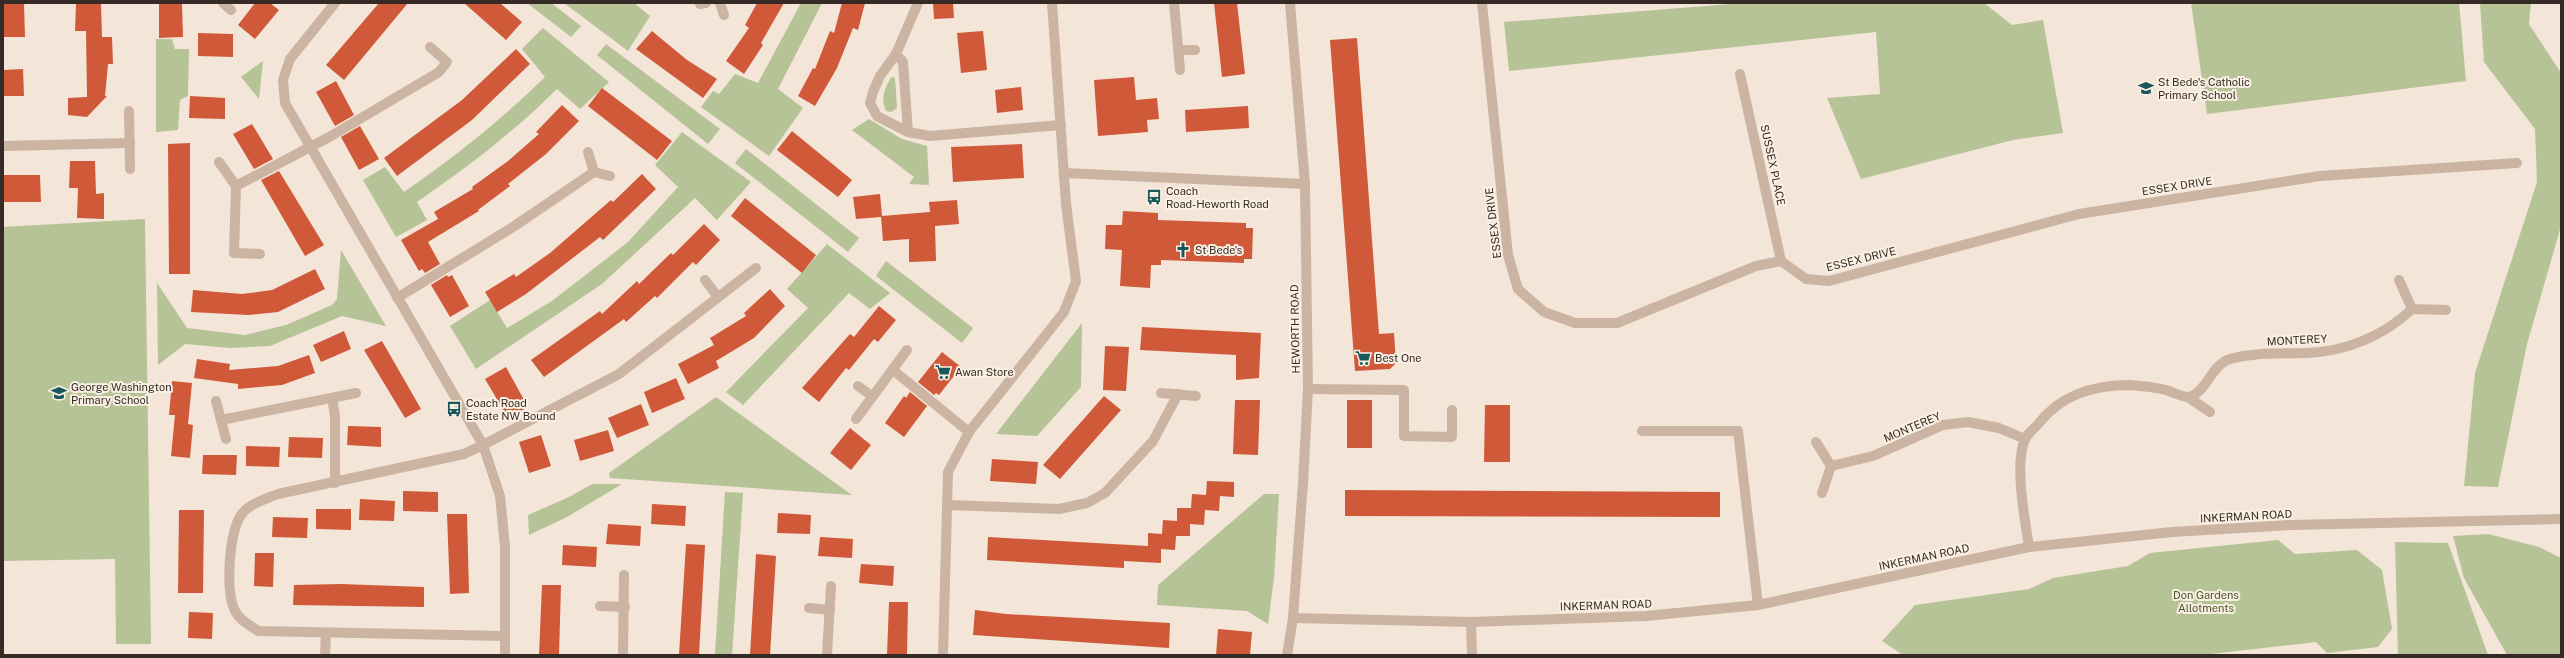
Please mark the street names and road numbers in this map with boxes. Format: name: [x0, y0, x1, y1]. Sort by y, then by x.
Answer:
street label: SUSSEX PLACE: [1759, 123, 1787, 207]
street label: ESSEX DRIVE: [2141, 174, 2213, 198]
street label: ESSEX DRIVE: [1483, 187, 1503, 259]
street label: ESSEX DRIVE: [1825, 245, 1897, 273]
street label: HEWORTH ROAD: [1288, 284, 1302, 374]
street label: MONTEREY: [2266, 332, 2328, 348]
street label: MONTEREY: [1882, 409, 1943, 444]
street label: INKERMAN ROAD: [2200, 508, 2293, 524]
street label: INKERMAN ROAD: [1878, 541, 1971, 572]
street label: INKERMAN ROAD: [1560, 597, 1653, 613]

